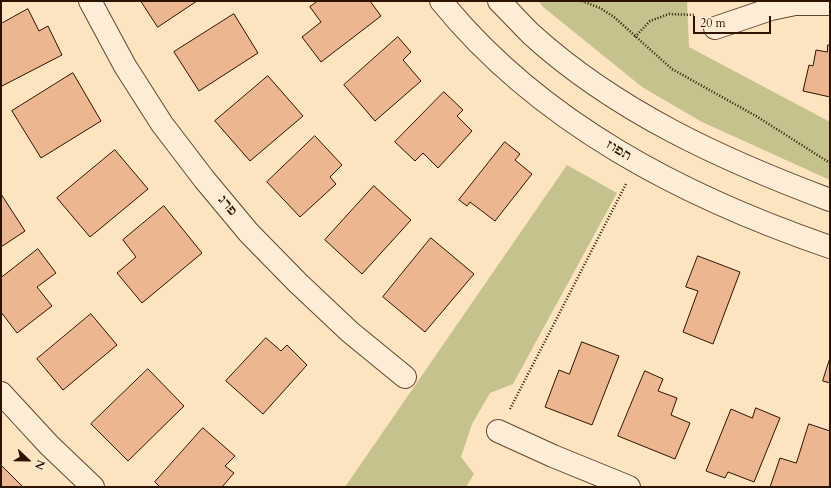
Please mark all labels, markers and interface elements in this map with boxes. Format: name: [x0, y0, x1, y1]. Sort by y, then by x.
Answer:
scale bar: [695, 8, 773, 34]
text: 20 m: [700, 15, 726, 31]
street label: תפוז: [602, 137, 634, 165]
street label: פרג: [214, 193, 240, 219]
north arrow: [8, 440, 48, 480]
text: N: [31, 457, 48, 472]

